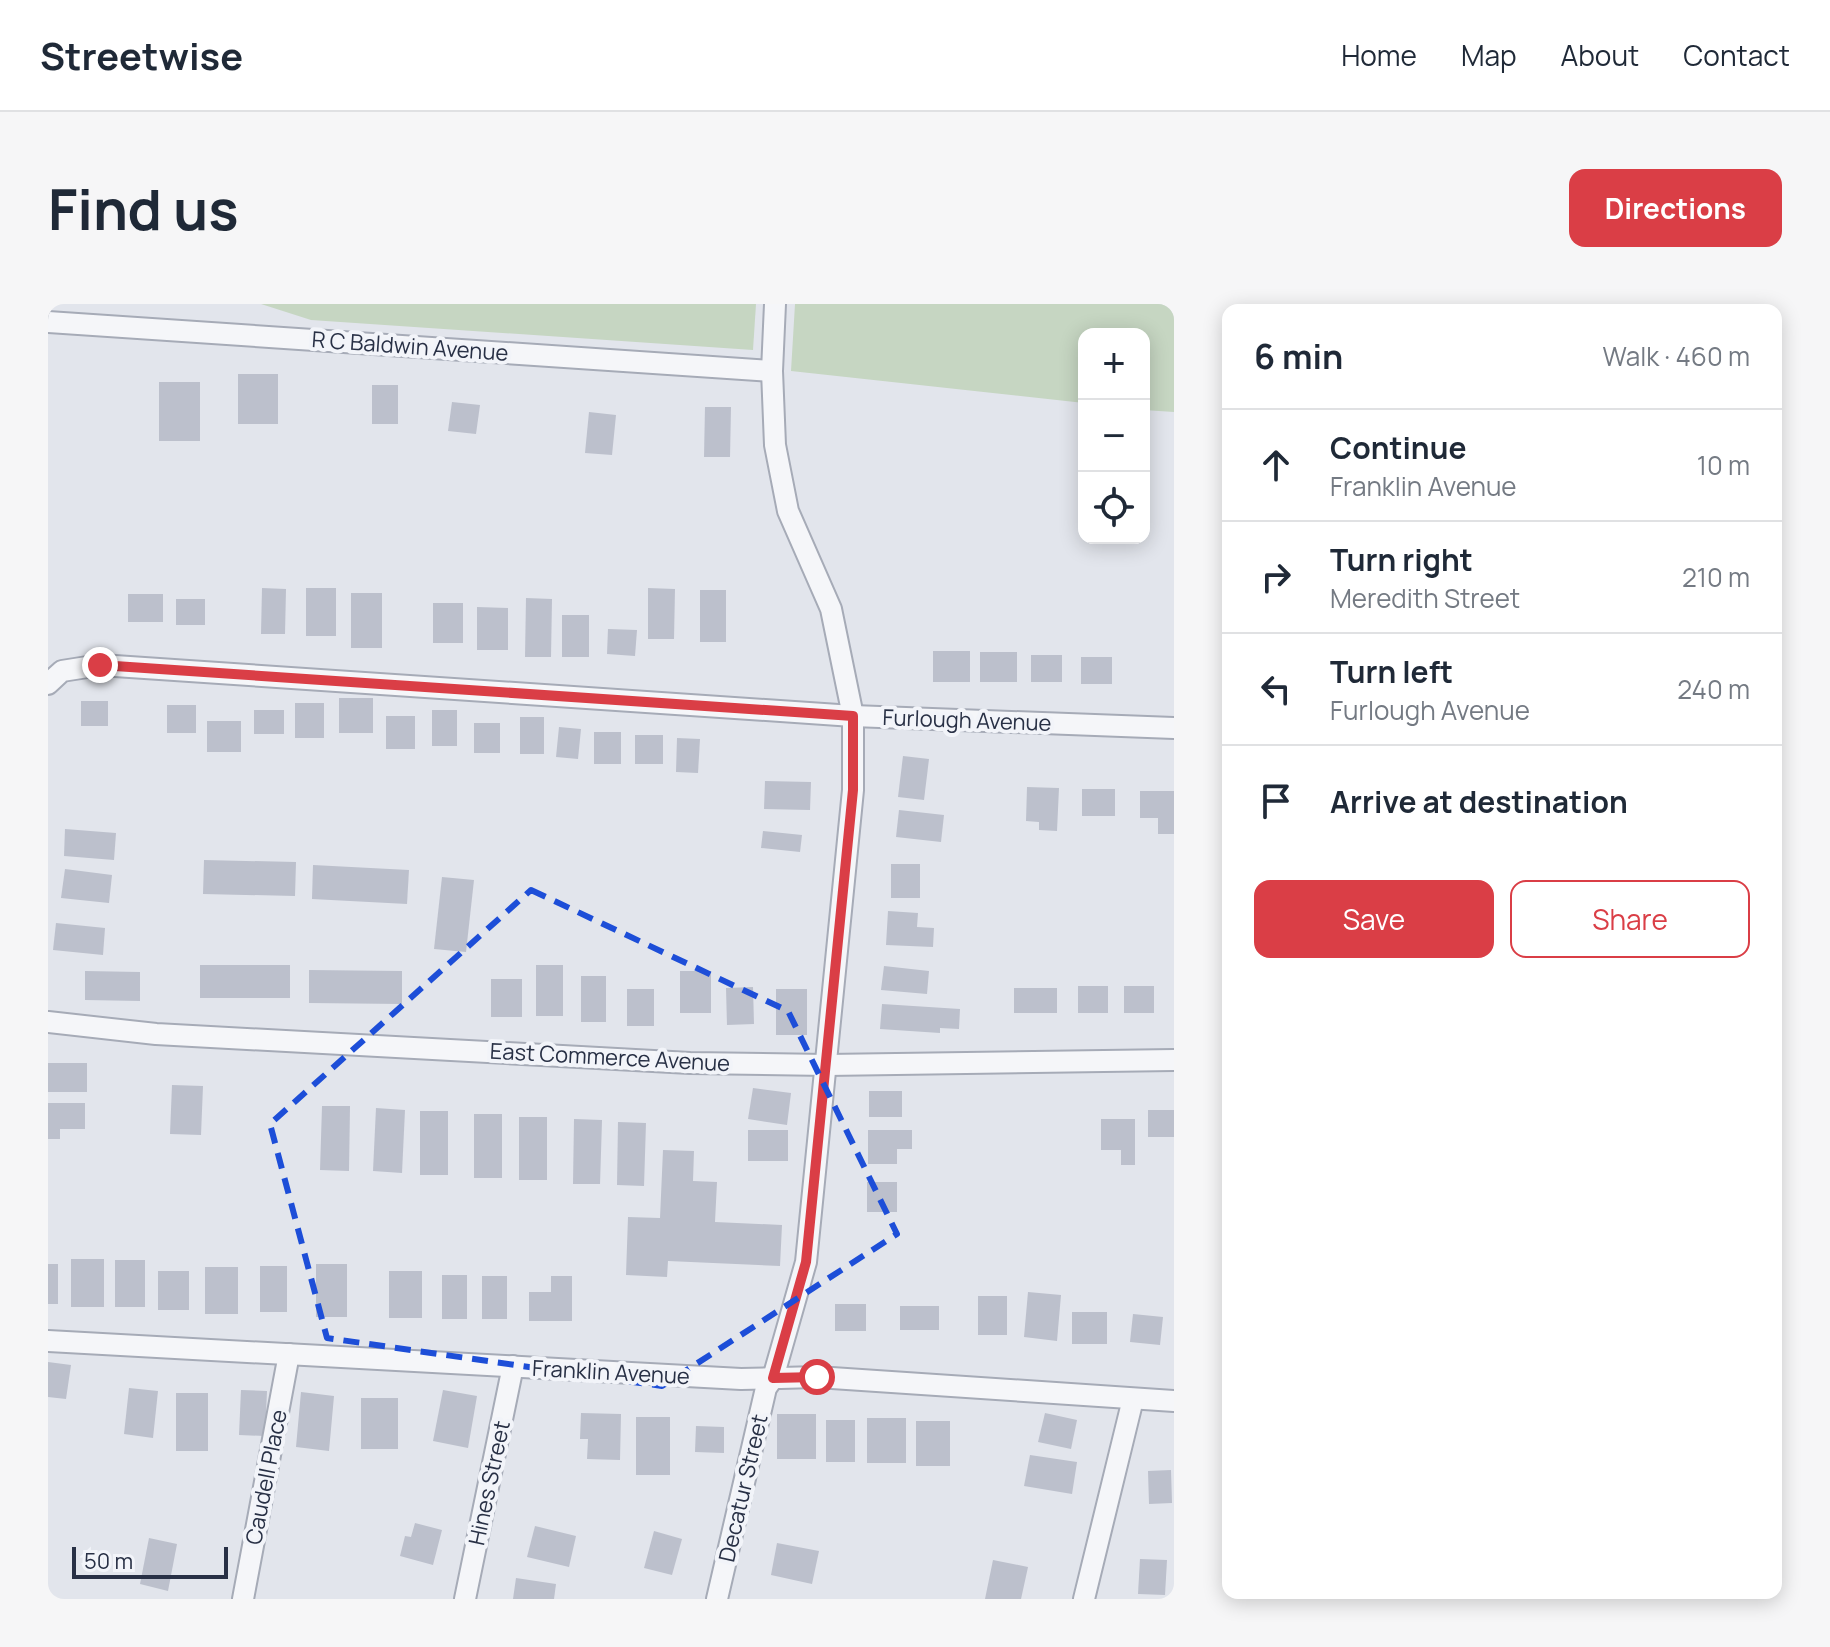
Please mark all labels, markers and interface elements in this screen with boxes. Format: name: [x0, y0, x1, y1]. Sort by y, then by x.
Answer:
text: Streetwise: [40, 29, 243, 81]
text: Home: [1341, 36, 1417, 74]
text: Map: [1461, 36, 1517, 74]
text: About: [1561, 36, 1639, 74]
text: Contact: [1683, 36, 1790, 74]
button: Directions: [1569, 169, 1782, 247]
text: Find us: [48, 170, 239, 247]
street label: R C Baldwin Avenue: [311, 324, 509, 368]
map controls: [1078, 328, 1150, 544]
button: +: [1078, 328, 1150, 400]
text: 6 min: [1254, 333, 1343, 379]
text: Walk · 460 m: [1603, 338, 1750, 374]
button: −: [1078, 400, 1150, 472]
text: Continue: [1330, 427, 1466, 468]
icon: ahead: [1254, 443, 1298, 487]
text: 10 m: [1697, 447, 1750, 483]
text: Franklin Avenue: [1330, 468, 1517, 504]
button: locate: [1078, 472, 1150, 544]
text: Turn right: [1330, 539, 1473, 580]
icon: right: [1254, 555, 1298, 599]
text: 210 m: [1682, 559, 1750, 595]
text: Meredith Street: [1330, 580, 1520, 616]
route end: [82, 647, 118, 683]
text: Turn left: [1330, 651, 1453, 692]
icon: left: [1254, 667, 1298, 711]
text: 240 m: [1677, 671, 1750, 707]
text: Furlough Avenue: [1330, 692, 1530, 728]
street label: Furlough Avenue: [882, 702, 1052, 738]
icon: arrive: [1254, 779, 1298, 823]
text: Arrive at destination: [1330, 781, 1628, 822]
button: Save: [1254, 880, 1494, 958]
button: Share: [1510, 880, 1750, 958]
street label: East Commerce Avenue: [489, 1036, 731, 1078]
street label: Franklin Avenue: [531, 1353, 691, 1391]
route start: [799, 1359, 835, 1395]
street label: Caudell Place: [238, 1407, 294, 1547]
street label: Decatur Street: [711, 1411, 775, 1565]
street label: Hines Street: [461, 1418, 517, 1548]
scale bar: [72, 1543, 228, 1579]
text: 50 m: [84, 1546, 133, 1576]

